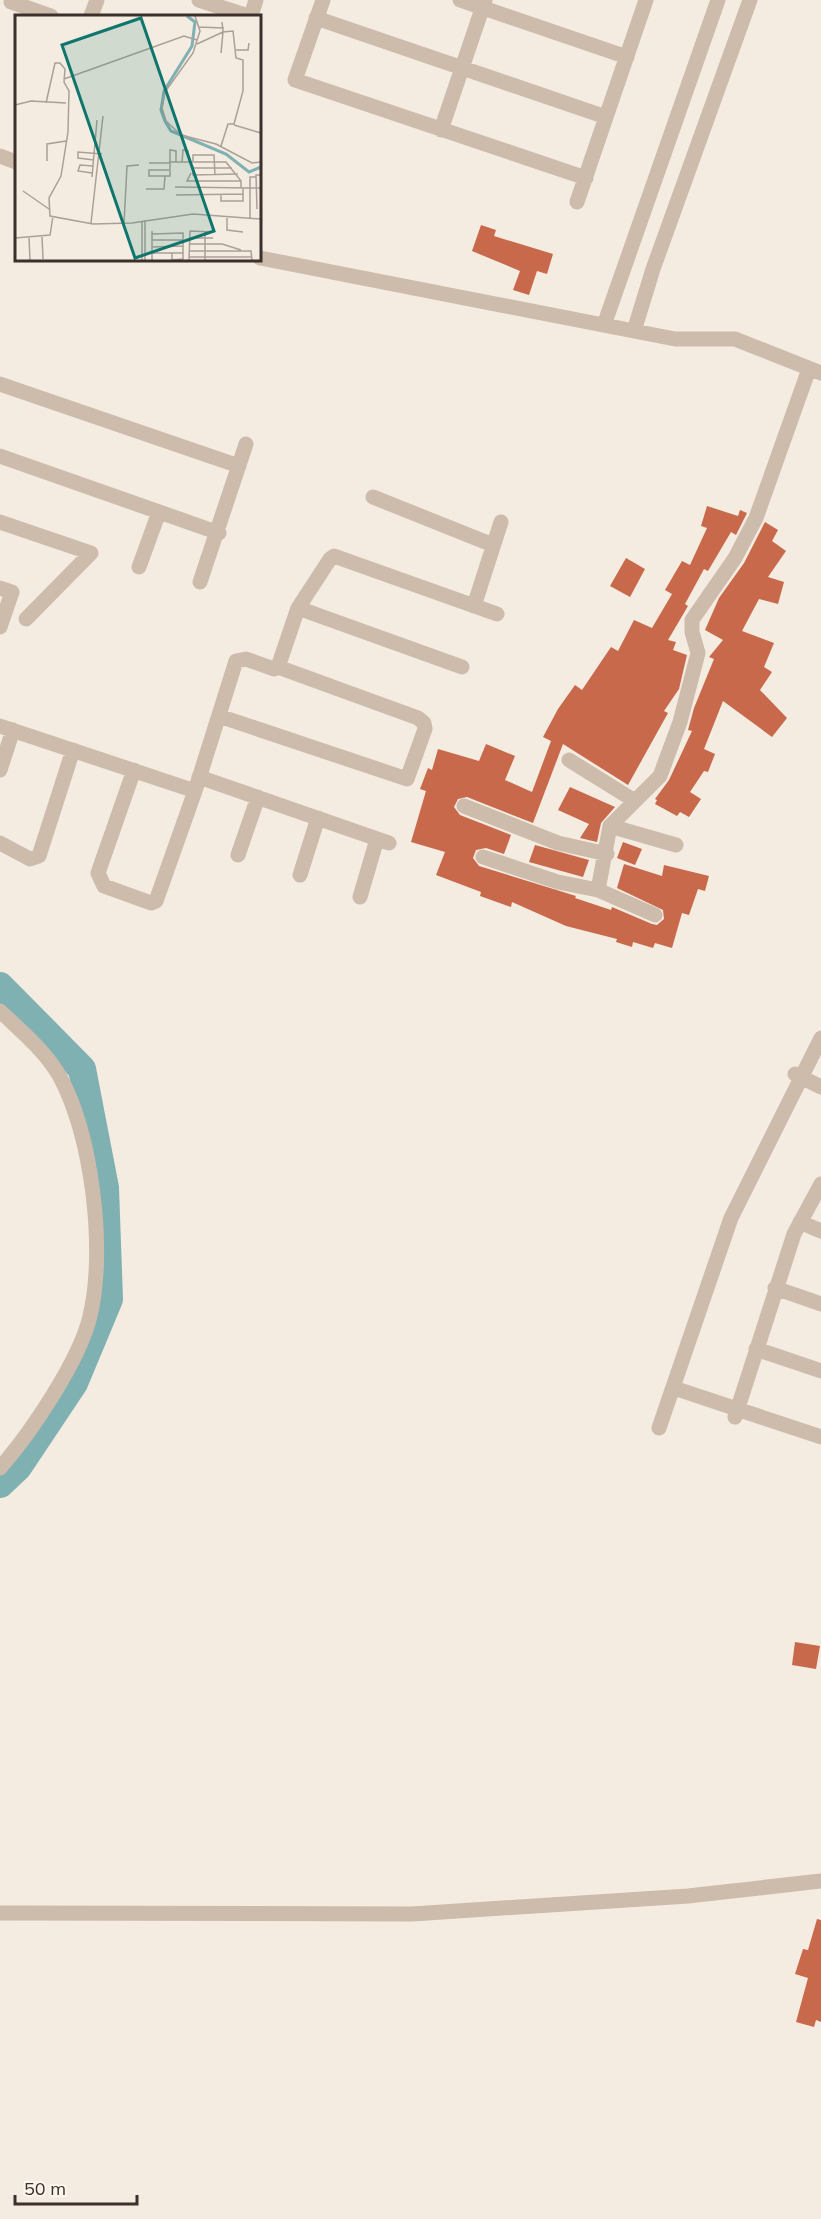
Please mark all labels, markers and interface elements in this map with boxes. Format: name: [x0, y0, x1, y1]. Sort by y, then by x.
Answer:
inset map: [15, 15, 261, 261]
scale bar: [15, 2168, 136, 2206]
text: 50 m: [24, 2177, 66, 2200]

